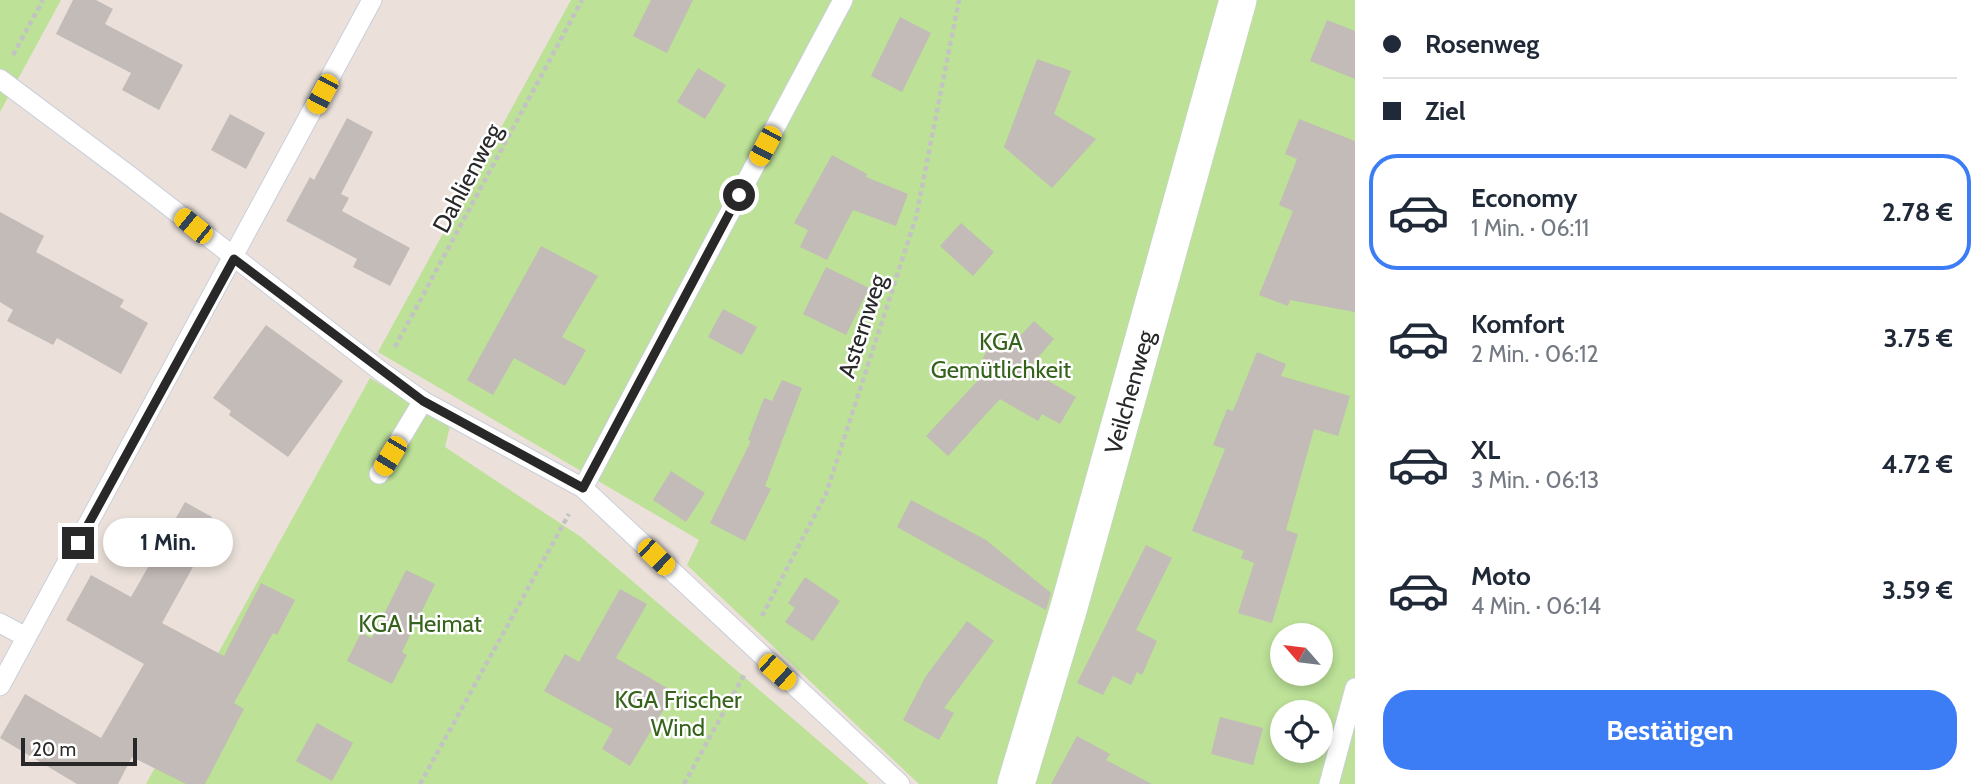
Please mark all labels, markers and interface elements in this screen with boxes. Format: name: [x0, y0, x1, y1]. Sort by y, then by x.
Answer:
text: Rosenweg: [1425, 28, 1539, 60]
car: [303, 71, 342, 117]
text: Ziel: [1425, 95, 1466, 127]
street label: Dahlienweg: [426, 117, 508, 238]
car: [746, 123, 785, 169]
route start: [723, 179, 755, 211]
icon: car: [1387, 181, 1450, 244]
text: Economy: [1471, 182, 1577, 214]
text: 2.78 €: [1882, 196, 1953, 228]
car: [171, 205, 216, 247]
text: 1 Min. · 06:11: [1471, 214, 1589, 242]
street label: Asternweg: [832, 269, 893, 382]
icon: car: [1387, 307, 1450, 370]
text: Komfort: [1471, 308, 1565, 340]
text: 3.75 €: [1883, 322, 1953, 354]
street label: Veilchenweg: [1098, 326, 1160, 457]
park label: KGA Gemütlichkeit: [931, 327, 1071, 384]
text: 2 Min. · 06:12: [1471, 340, 1598, 368]
car: [371, 433, 410, 479]
icon: car: [1387, 433, 1450, 496]
text: XL: [1471, 434, 1500, 466]
text: 4.72 €: [1882, 448, 1953, 480]
text: 3 Min. · 06:13: [1471, 466, 1599, 494]
callout: 1 Min.: [102, 518, 232, 568]
route end: [62, 527, 94, 559]
text: 1 Min.: [140, 528, 196, 556]
car: [634, 535, 679, 579]
icon: car: [1387, 559, 1450, 622]
text: Moto: [1471, 560, 1531, 592]
text: 3.59 €: [1882, 574, 1953, 606]
text: 4 Min. · 06:14: [1471, 592, 1601, 620]
park label: KGA Heimat: [358, 609, 482, 638]
north arrow: [1270, 623, 1334, 686]
map controls: [1270, 623, 1333, 763]
car: [755, 650, 800, 694]
park label: KGA Frischer Wind: [614, 685, 742, 742]
button: Bestätigen: [1383, 690, 1957, 770]
button: locate: [1270, 700, 1333, 763]
scale bar: [21, 735, 136, 767]
text: 20 m: [32, 738, 76, 761]

